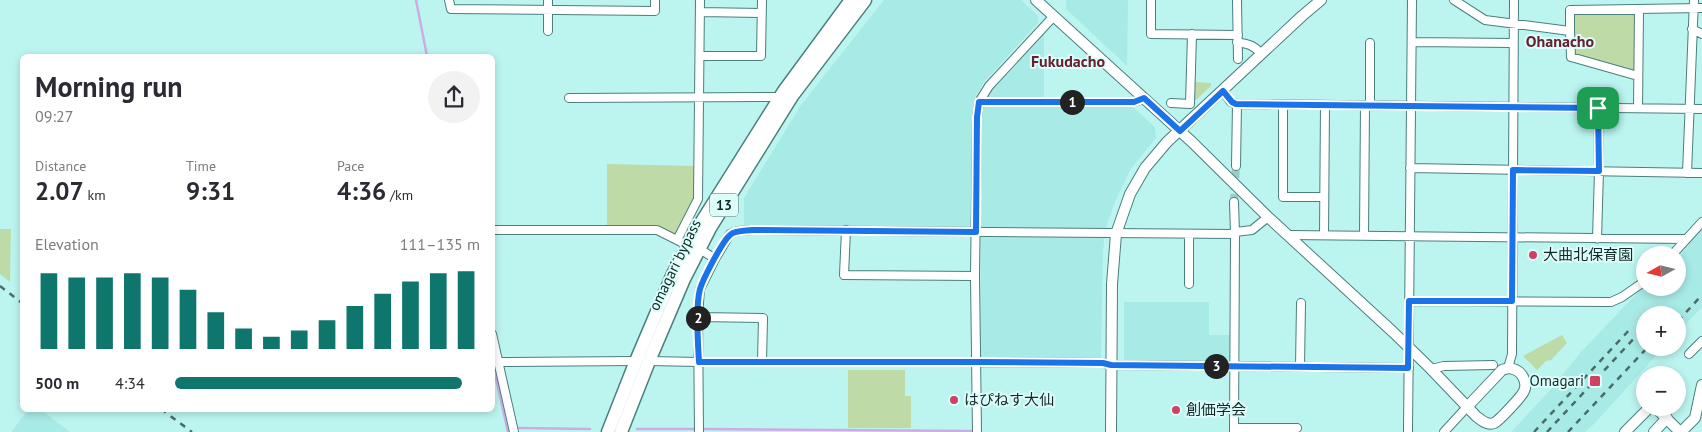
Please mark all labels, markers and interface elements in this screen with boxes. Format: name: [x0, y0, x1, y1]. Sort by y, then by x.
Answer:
district label: Ohanacho: [1526, 31, 1595, 51]
district label: Fukudacho: [1031, 51, 1105, 71]
text: Morning run: [35, 68, 183, 105]
button: share: [428, 71, 480, 123]
pin: [1577, 87, 1619, 129]
pin: 1: [1060, 90, 1084, 114]
text: 1: [1069, 93, 1076, 111]
icon: arrive: [1584, 94, 1612, 122]
text: 09:27: [35, 106, 73, 126]
text: Distance: [35, 157, 86, 175]
text: Time: [186, 157, 216, 175]
text: Pace: [337, 157, 364, 175]
text: 2.07: [35, 175, 84, 207]
text: 9:31: [186, 175, 235, 207]
text: 4:36: [337, 175, 386, 207]
text: km: [84, 186, 106, 204]
text: /km: [386, 186, 413, 204]
road number: 13: [710, 194, 738, 216]
street label: omagari bypass: [644, 216, 705, 314]
text: Elevation: [35, 234, 99, 254]
text: 111–135 m: [400, 234, 480, 254]
place label: 大曲北保育園: [1543, 245, 1633, 264]
north arrow: [1636, 246, 1686, 296]
map controls: [1636, 246, 1686, 416]
marker: 大曲北保育園: [1527, 249, 1539, 261]
pin: 2: [686, 306, 710, 330]
button: +: [1636, 306, 1686, 356]
text: 2: [695, 309, 702, 327]
pin: 3: [1204, 354, 1228, 378]
text: 3: [1213, 357, 1220, 375]
button: −: [1636, 366, 1686, 416]
place label: Omagari: [1530, 371, 1584, 390]
text: 500 m: [35, 373, 79, 393]
text: 4:34: [115, 373, 145, 393]
marker: Omagari: [1588, 374, 1602, 388]
place label: はぴねす大仙: [964, 390, 1054, 409]
marker: はぴねす大仙: [948, 394, 960, 406]
place label: 創価学会: [1186, 400, 1246, 419]
marker: 創価学会: [1170, 404, 1182, 416]

